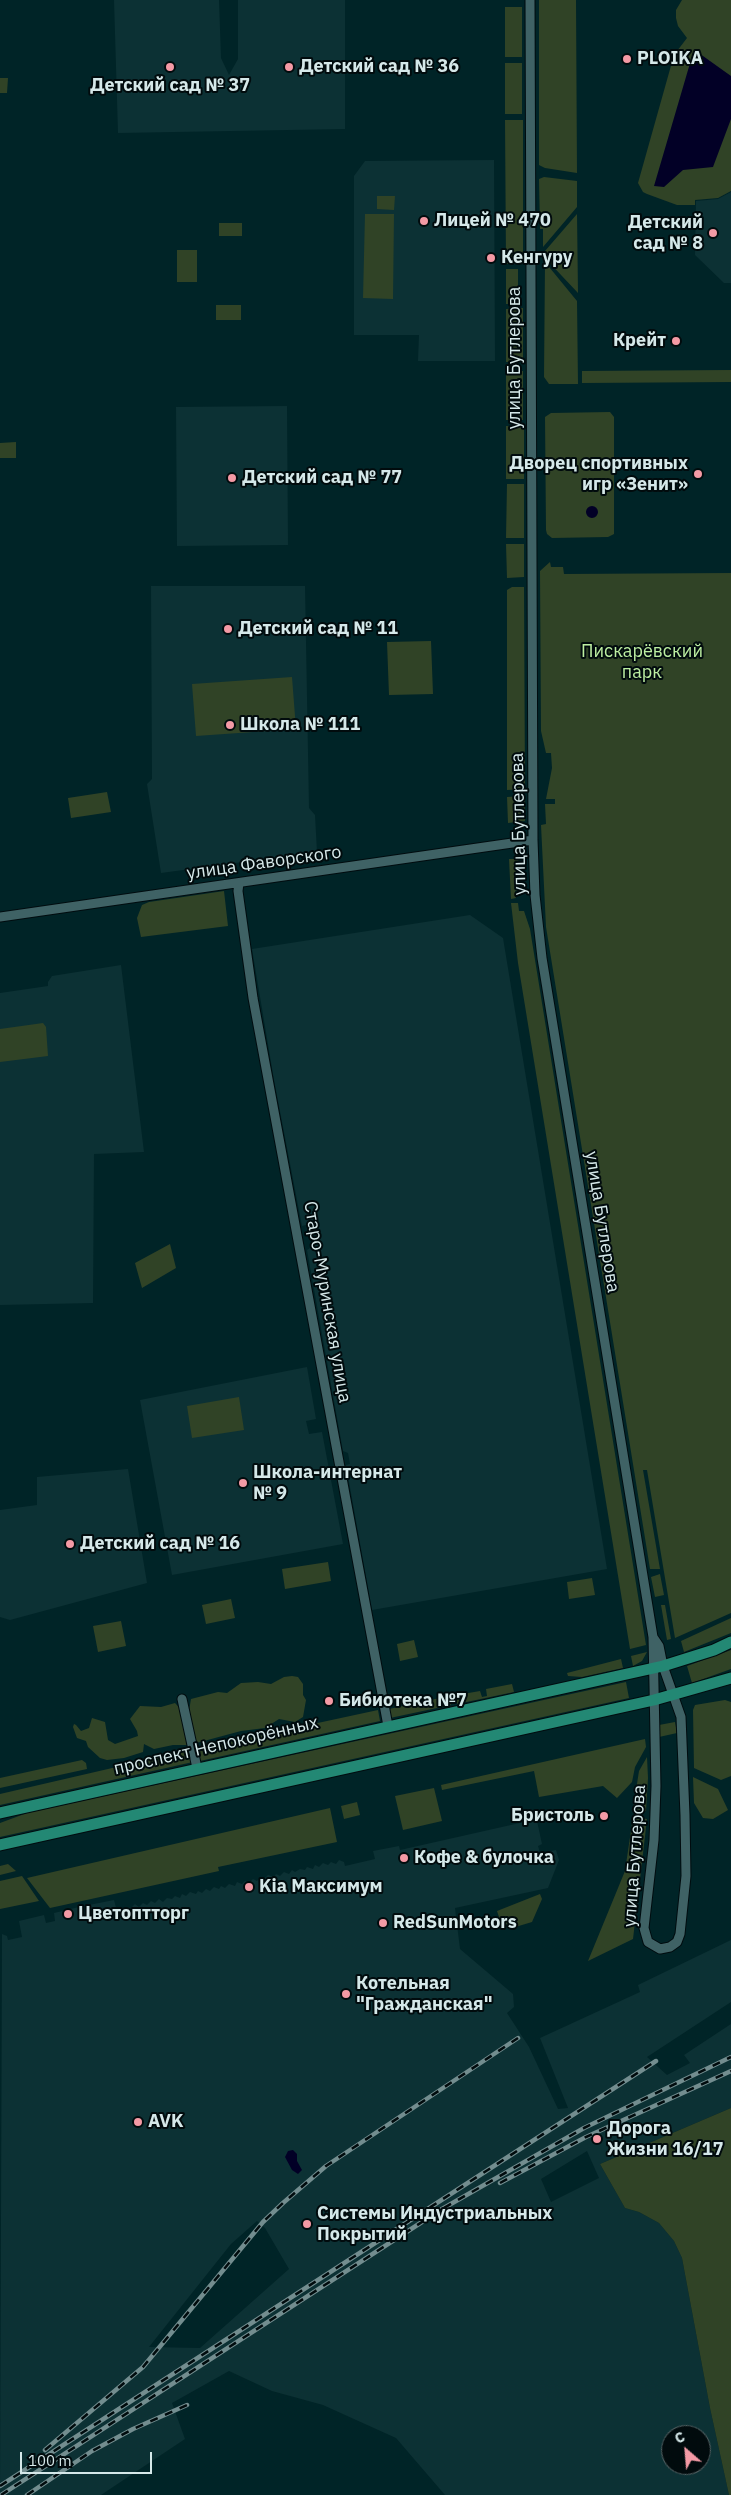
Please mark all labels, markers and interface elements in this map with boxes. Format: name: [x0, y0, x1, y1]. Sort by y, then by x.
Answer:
place label: PLOIKA: [637, 48, 703, 70]
marker: PLOIKA: [621, 53, 633, 65]
place label: Детский сад № 36: [299, 56, 459, 78]
marker: Детский сад № 37: [164, 61, 176, 73]
marker: Детский сад № 36: [283, 61, 295, 73]
place label: Детский сад № 37: [90, 75, 250, 97]
place label: Лицей № 470: [434, 210, 551, 232]
place label: Детский сад № 8: [628, 212, 703, 254]
marker: Лицей № 470: [418, 215, 430, 227]
marker: Детский сад № 8: [707, 227, 719, 239]
place label: Кенгуру: [501, 247, 572, 269]
marker: Кенгуру: [485, 252, 497, 264]
street label: улица Бутлерова: [504, 287, 526, 429]
place label: Крейт: [613, 330, 666, 352]
marker: Крейт: [670, 335, 682, 347]
place label: Дворец спортивных игр «Зенит»: [509, 453, 688, 496]
place label: Детский сад № 77: [242, 467, 402, 489]
marker: Дворец спортивных игр «Зенит»: [692, 468, 704, 480]
marker: Детский сад № 77: [226, 472, 238, 484]
place label: Детский сад № 11: [238, 618, 398, 640]
marker: Детский сад № 11: [222, 623, 234, 635]
park label: Пискарёвский парк: [581, 641, 703, 684]
place label: Школа № 111: [240, 714, 360, 736]
marker: Школа № 111: [224, 719, 236, 731]
street label: улица Бутлерова: [507, 752, 531, 896]
street label: улица Фаворского: [185, 841, 343, 885]
street label: улица Бутлерова: [580, 1150, 624, 1294]
street label: Старо-Муринская улица: [299, 1200, 355, 1404]
place label: Школа-интернат № 9: [253, 1462, 402, 1505]
marker: Школа-интернат № 9: [237, 1477, 249, 1489]
place label: Детский сад № 16: [80, 1533, 240, 1555]
marker: Детский сад № 16: [64, 1538, 76, 1550]
place label: Бибиотека №7: [339, 1690, 467, 1712]
marker: Бибиотека №7: [323, 1695, 335, 1707]
street label: проспект Непокорённых: [112, 1712, 320, 1780]
street label: улица Бутлерова: [619, 1784, 651, 1928]
place label: Бристоль: [511, 1805, 594, 1827]
marker: Бристоль: [598, 1810, 610, 1822]
place label: Кофе & булочка: [414, 1847, 554, 1869]
marker: Кофе & булочка: [398, 1852, 410, 1864]
place label: Kia Максимум: [259, 1876, 383, 1898]
marker: Kia Максимум: [243, 1881, 255, 1893]
place label: Цветоптторг: [78, 1903, 189, 1925]
marker: Цветоптторг: [62, 1908, 74, 1920]
place label: RedSunMotors: [393, 1912, 517, 1934]
marker: RedSunMotors: [377, 1917, 389, 1929]
place label: Котельная "Гражданская": [356, 1973, 493, 2016]
marker: Котельная "Гражданская": [340, 1988, 352, 2000]
place label: AVK: [148, 2111, 184, 2133]
marker: AVK: [132, 2116, 144, 2128]
place label: Дорога Жизни 16/17: [607, 2118, 723, 2160]
marker: Дорога Жизни 16/17: [591, 2133, 603, 2145]
place label: Системы Индустриальных Покрытий: [317, 2203, 552, 2246]
marker: Системы Индустриальных Покрытий: [301, 2218, 313, 2230]
north arrow: [661, 2425, 711, 2475]
text: С: [671, 2427, 688, 2448]
scale bar: [22, 2442, 155, 2474]
text: 100 m: [28, 2451, 72, 2470]

